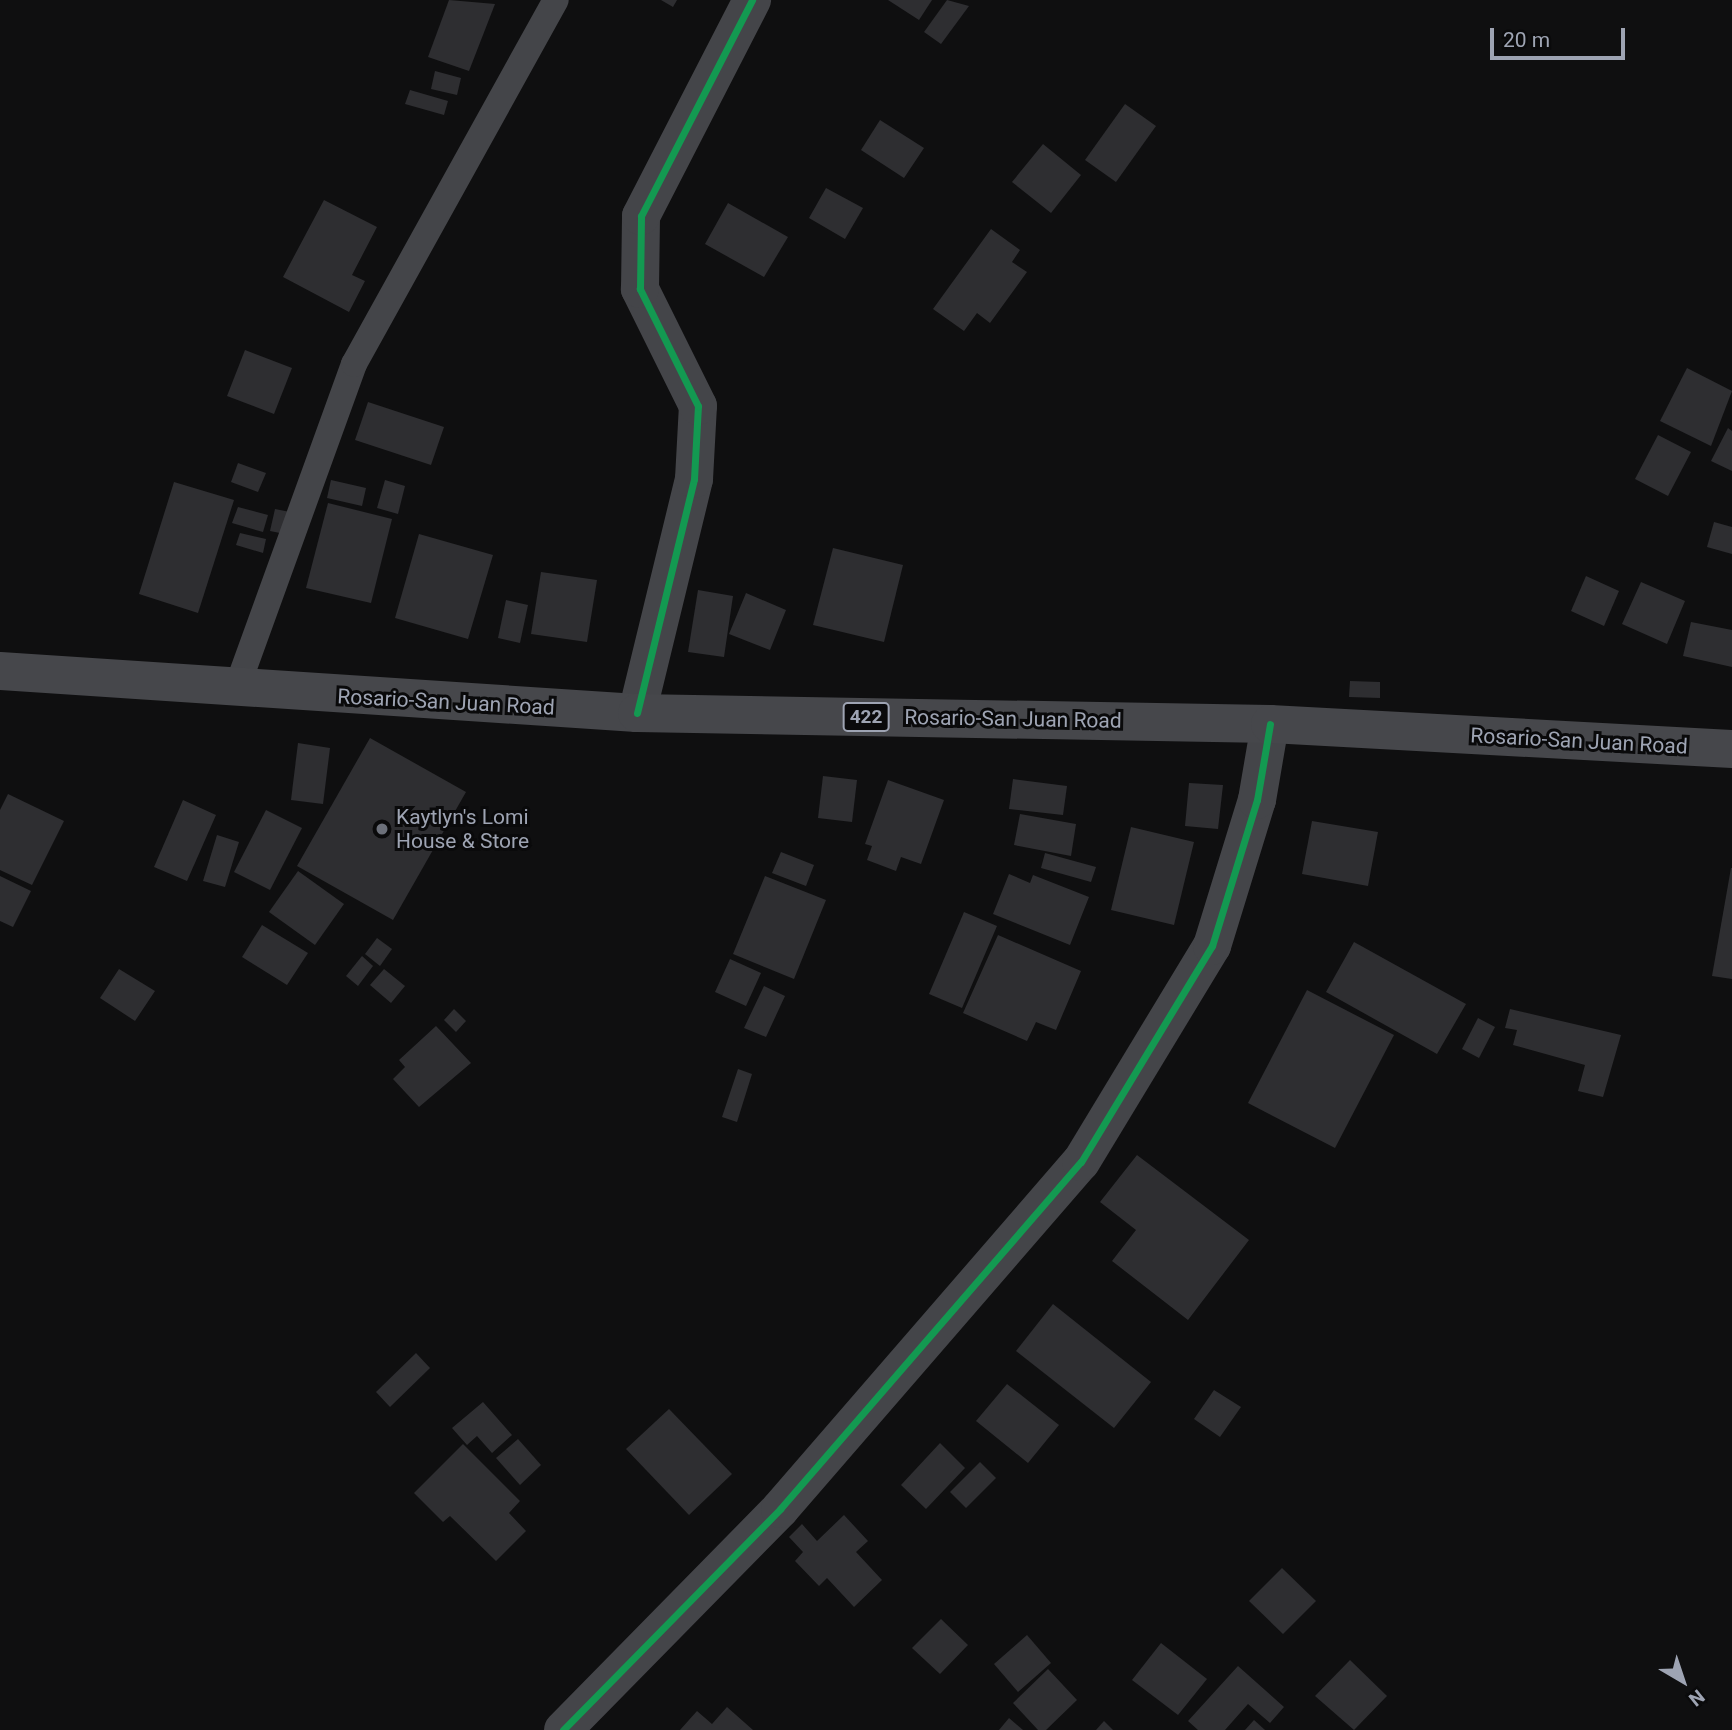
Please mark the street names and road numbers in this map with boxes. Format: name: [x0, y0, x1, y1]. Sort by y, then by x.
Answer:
street label: Rosario-San Juan Road: [337, 684, 555, 720]
road number: 422: [842, 702, 890, 732]
street label: Rosario-San Juan Road: [904, 705, 1122, 733]
street label: Rosario-San Juan Road: [1470, 723, 1688, 759]

